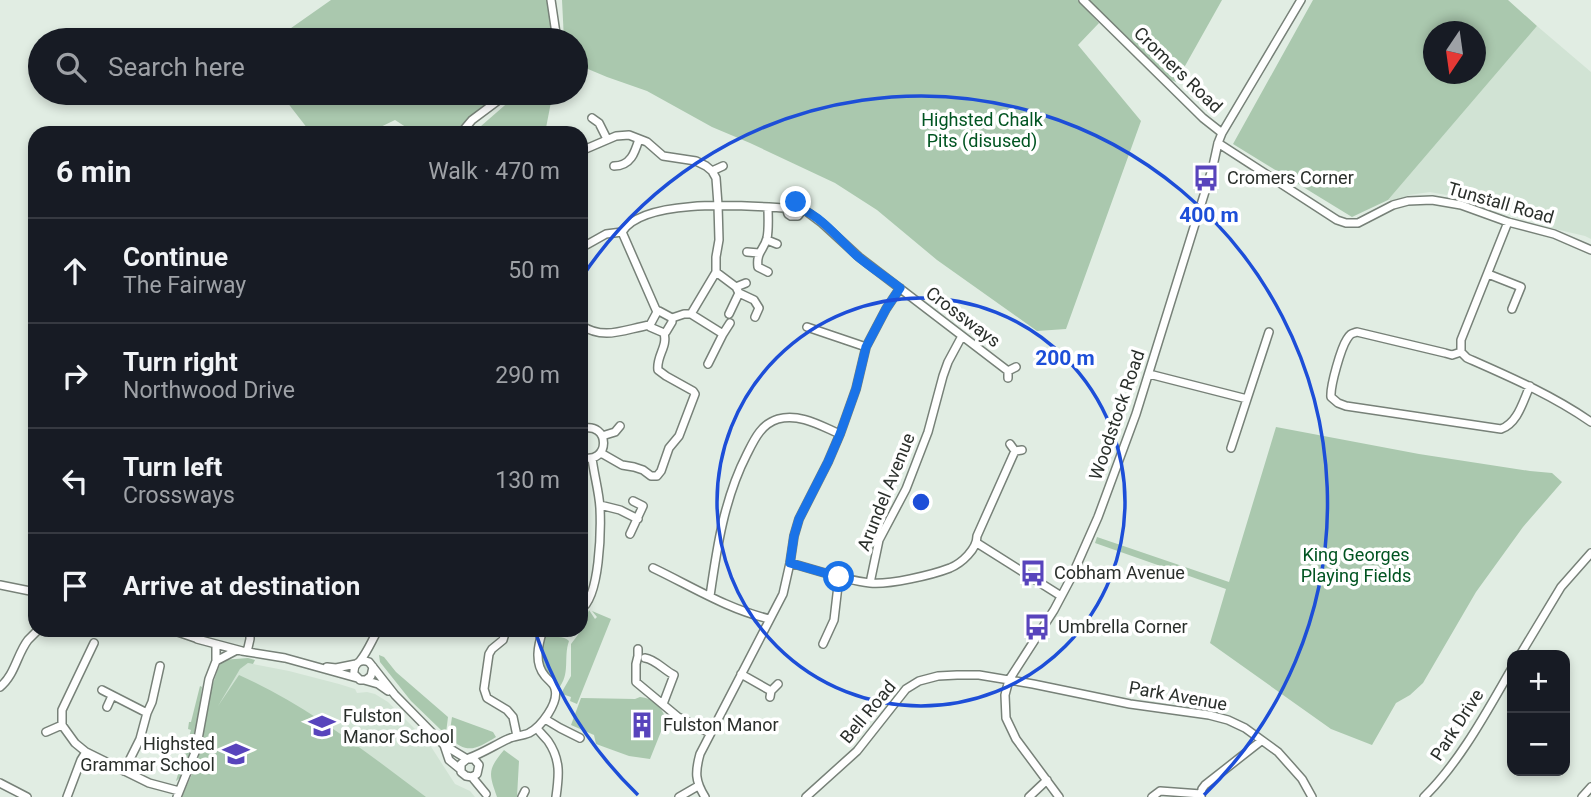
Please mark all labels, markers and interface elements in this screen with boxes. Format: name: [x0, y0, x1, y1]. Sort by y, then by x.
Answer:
north arrow: [1423, 21, 1486, 84]
street label: Cromers Road: [1130, 22, 1227, 117]
search box: [28, 28, 588, 105]
icon: search: [52, 48, 90, 86]
text: Search here: [108, 52, 245, 82]
park label: Highsted Chalk Pits (disused): [921, 109, 1044, 152]
text: 6 min: [56, 154, 131, 189]
text: Walk · 470 m: [428, 158, 560, 185]
bus stop icon: Cromers Corner: [1191, 163, 1221, 193]
place label: Cromers Corner: [1227, 167, 1354, 188]
street label: Tunstall Road: [1446, 177, 1557, 228]
route end: [780, 186, 811, 217]
text: 400 m: [1179, 203, 1239, 227]
text: Continue: [123, 242, 228, 272]
icon: ahead: [56, 252, 94, 290]
text: 50 m: [508, 257, 560, 284]
text: The Fairway: [123, 272, 246, 299]
street label: Crossways: [922, 282, 1005, 351]
text: 200 m: [1035, 346, 1095, 370]
text: Turn right: [123, 347, 238, 377]
street label: Woodstock Road: [1084, 347, 1149, 483]
icon: right: [56, 357, 94, 395]
text: 290 m: [495, 362, 560, 389]
text: Northwood Drive: [123, 377, 295, 404]
street label: Arundel Avenue: [852, 430, 919, 554]
text: Turn left: [123, 452, 222, 482]
icon: left: [56, 462, 94, 500]
text: 130 m: [495, 467, 560, 494]
text: Crossways: [123, 482, 235, 509]
centre of rings: [909, 490, 933, 514]
park label: King Georges Playing Fields: [1301, 544, 1411, 586]
bus stop icon: Cobham Avenue: [1018, 558, 1048, 588]
route start: [823, 561, 854, 592]
place label: Cobham Avenue: [1054, 562, 1185, 583]
icon: arrive: [56, 567, 94, 605]
text: Arrive at destination: [123, 571, 360, 601]
bus stop icon: Umbrella Corner: [1022, 612, 1052, 642]
place label: Umbrella Corner: [1058, 616, 1188, 637]
map controls: [1507, 650, 1570, 776]
button: +: [1507, 650, 1570, 713]
street label: Bell Road: [835, 676, 900, 747]
street label: Park Avenue: [1127, 677, 1229, 714]
street label: Park Drive: [1426, 685, 1487, 764]
place label: Fulston Manor School: [343, 705, 454, 747]
building icon: Fulston Manor: [627, 710, 657, 740]
school or university icon: Fulston Manor School: [307, 711, 337, 741]
button: −: [1507, 713, 1570, 776]
place label: Fulston Manor: [663, 714, 779, 735]
place label: Highsted Grammar School: [80, 733, 215, 775]
school or university icon: Highsted Grammar School: [221, 739, 251, 769]

